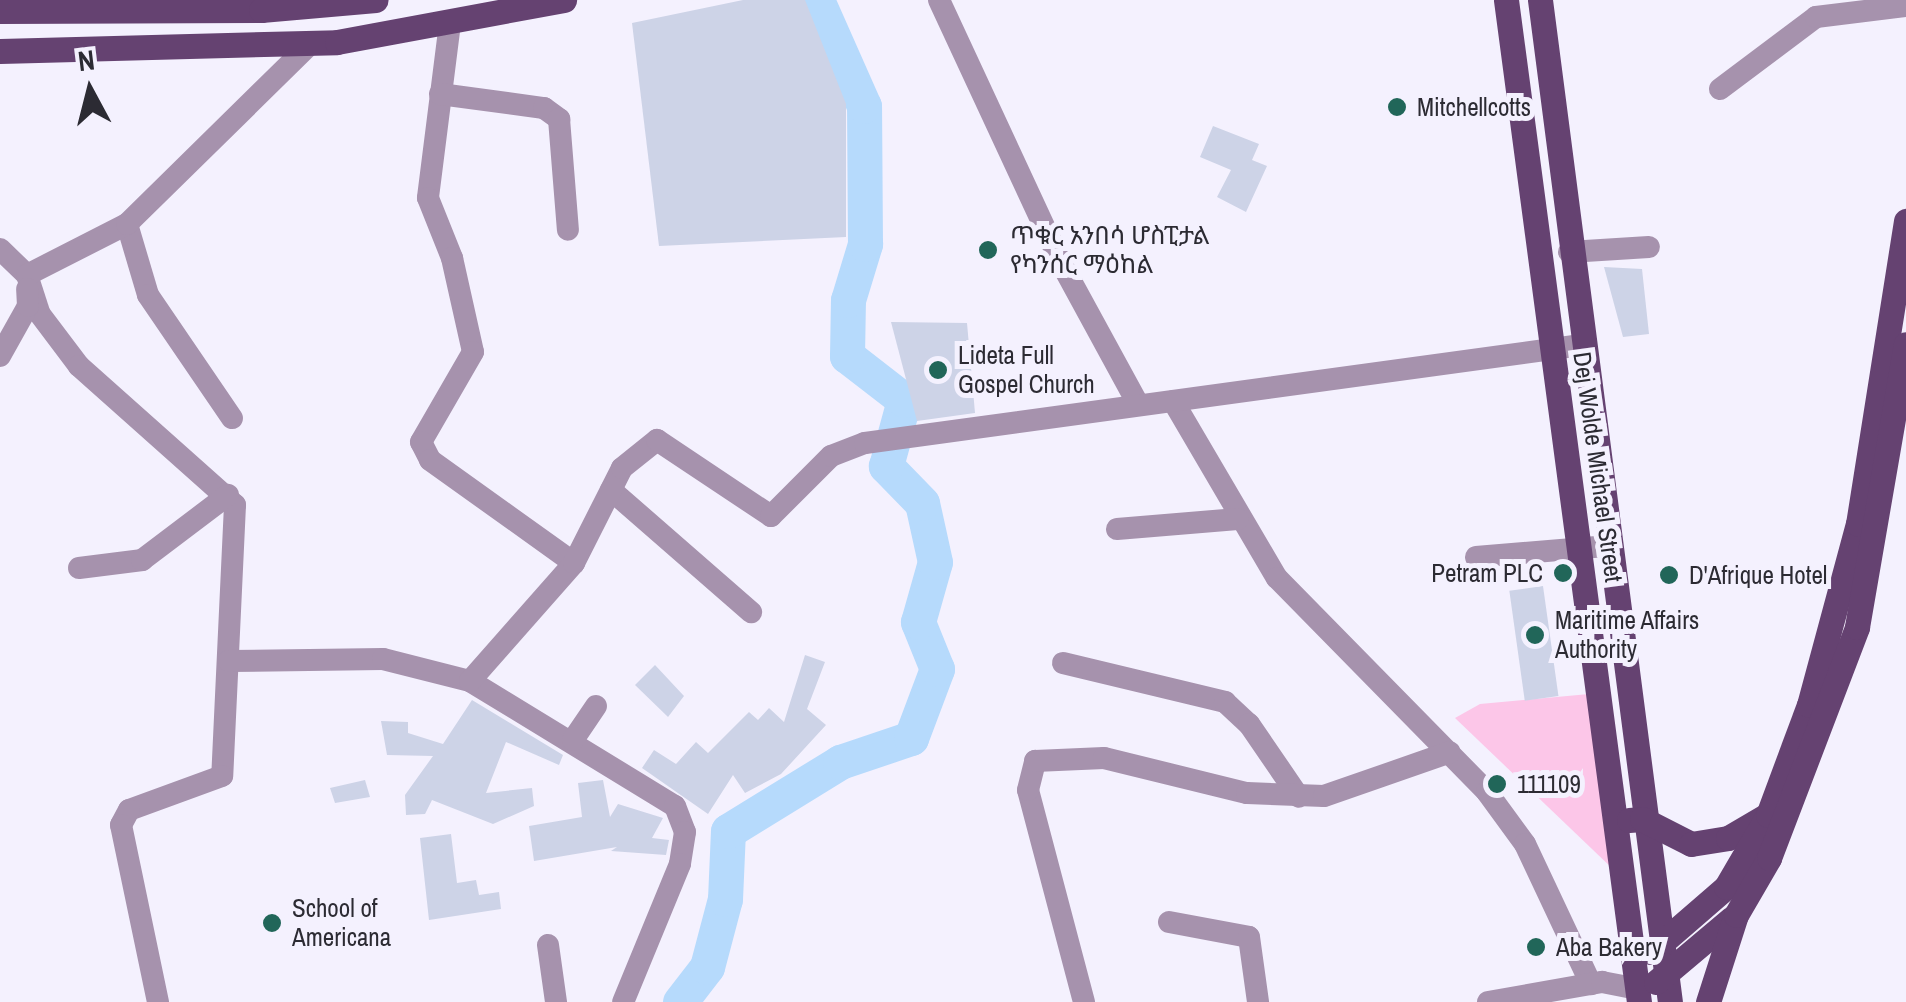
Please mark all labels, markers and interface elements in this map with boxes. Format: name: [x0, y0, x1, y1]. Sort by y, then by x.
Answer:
north arrow: [40, 40, 140, 140]
text: N: [76, 40, 97, 80]
place label: Mitchellcotts: [1417, 92, 1531, 122]
marker: Mitchellcotts: [1386, 96, 1408, 118]
place label: ጥቁር አንበሳ ሆስፒታል የካንሰር ማዕከል: [1010, 221, 1209, 280]
marker: ጥቁር አንበሳ ሆስፒታል የካንሰር ማዕከል: [975, 237, 1001, 263]
place label: Lideta Full Gospel Church: [958, 341, 1095, 400]
street label: Dej Wolde Michael Street: [1567, 350, 1629, 584]
marker: Lideta Full Gospel Church: [927, 359, 949, 381]
place label: Petram PLC: [1431, 558, 1543, 588]
place label: D'Afrique Hotel: [1689, 560, 1827, 590]
marker: Petram PLC: [1552, 562, 1574, 584]
marker: D'Afrique Hotel: [1658, 564, 1680, 586]
place label: Maritime Affairs Authority: [1555, 606, 1700, 665]
marker: Maritime Affairs Authority: [1524, 624, 1546, 646]
place label: 111109: [1517, 769, 1581, 799]
marker: 111109: [1486, 773, 1508, 795]
place label: School of Americana: [292, 894, 391, 953]
marker: School of Americana: [261, 912, 283, 934]
place label: Aba Bakery: [1556, 932, 1662, 962]
marker: Aba Bakery: [1525, 936, 1547, 958]

